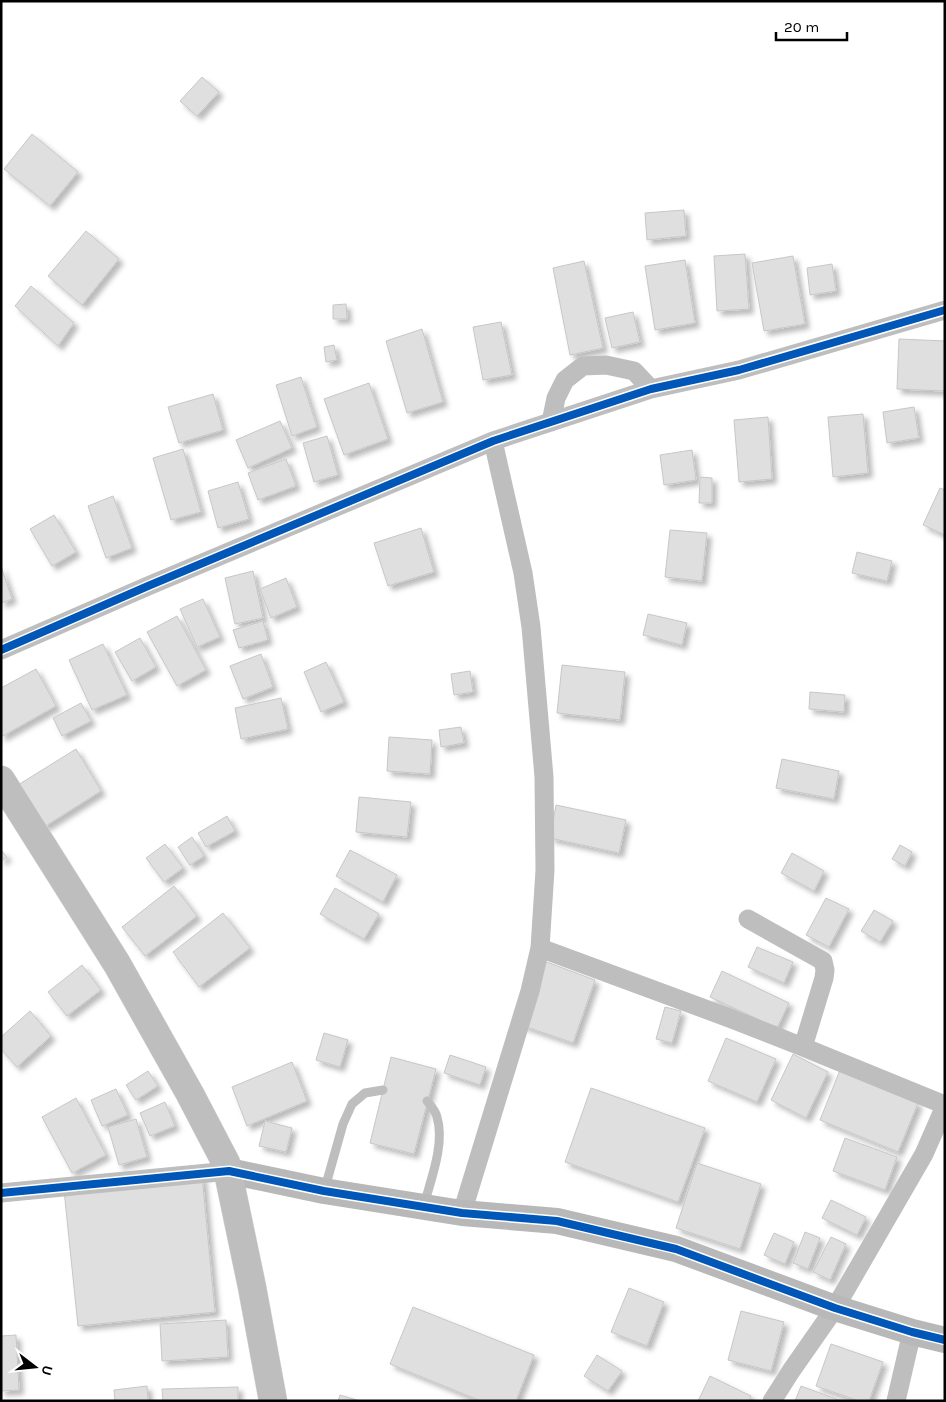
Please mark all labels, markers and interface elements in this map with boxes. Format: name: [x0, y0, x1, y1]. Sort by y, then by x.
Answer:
scale bar: [776, 10, 847, 42]
text: 20 m: [784, 18, 819, 36]
north arrow: [10, 1342, 60, 1392]
text: U: [38, 1363, 57, 1377]

